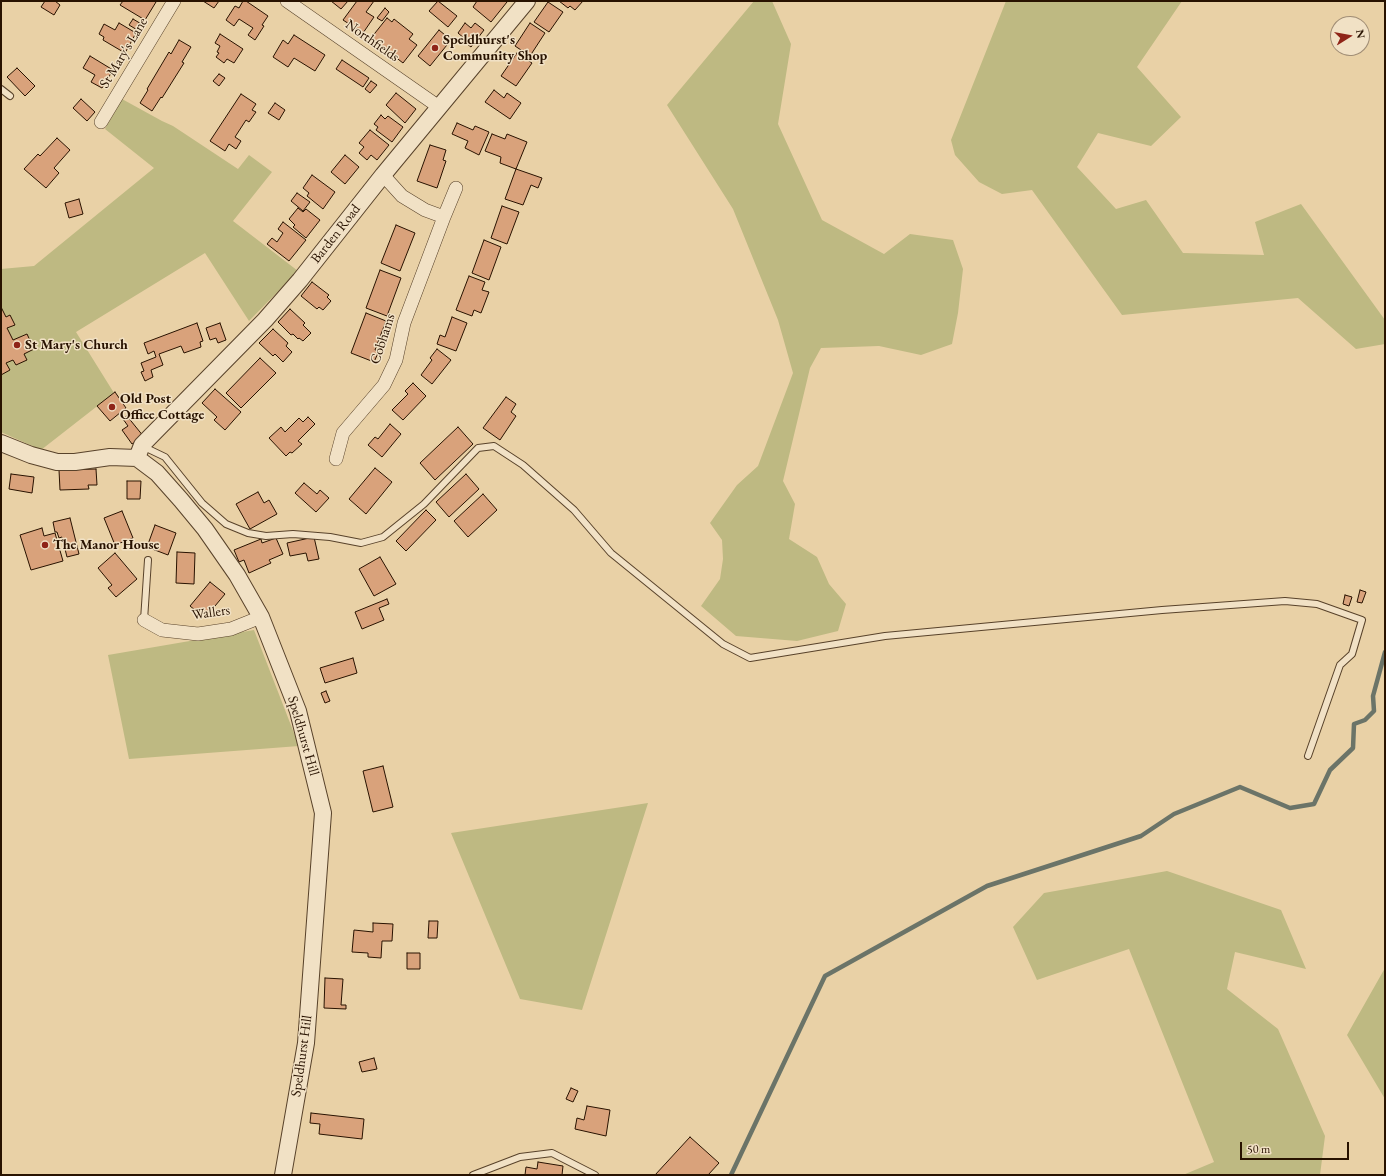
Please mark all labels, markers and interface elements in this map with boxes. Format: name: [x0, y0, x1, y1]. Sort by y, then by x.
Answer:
street label: St Mary's Lane: [96, 15, 152, 91]
street label: Northfields: [342, 16, 402, 66]
north arrow: [1330, 16, 1370, 56]
text: N: [1353, 28, 1369, 40]
place label: Speldhurst's Community Shop: [443, 32, 547, 64]
marker: Speldhurst's Community Shop: [430, 43, 440, 53]
street label: Barden Road: [308, 201, 364, 267]
street label: Cobhams: [367, 312, 399, 366]
place label: St Mary's Church: [25, 337, 128, 353]
marker: St Mary's Church: [12, 340, 22, 350]
place label: Old Post Office Cottage: [120, 391, 204, 424]
marker: Old Post Office Cottage: [107, 402, 117, 412]
place label: The Manor House: [53, 537, 159, 553]
marker: The Manor House: [40, 540, 50, 550]
street label: Wallers: [191, 602, 231, 624]
street label: Speldhurst Hill: [284, 694, 322, 778]
street label: Speldhurst Hill: [288, 1014, 316, 1098]
scale bar: [1242, 1134, 1351, 1160]
text: 50 m: [1247, 1141, 1270, 1157]

